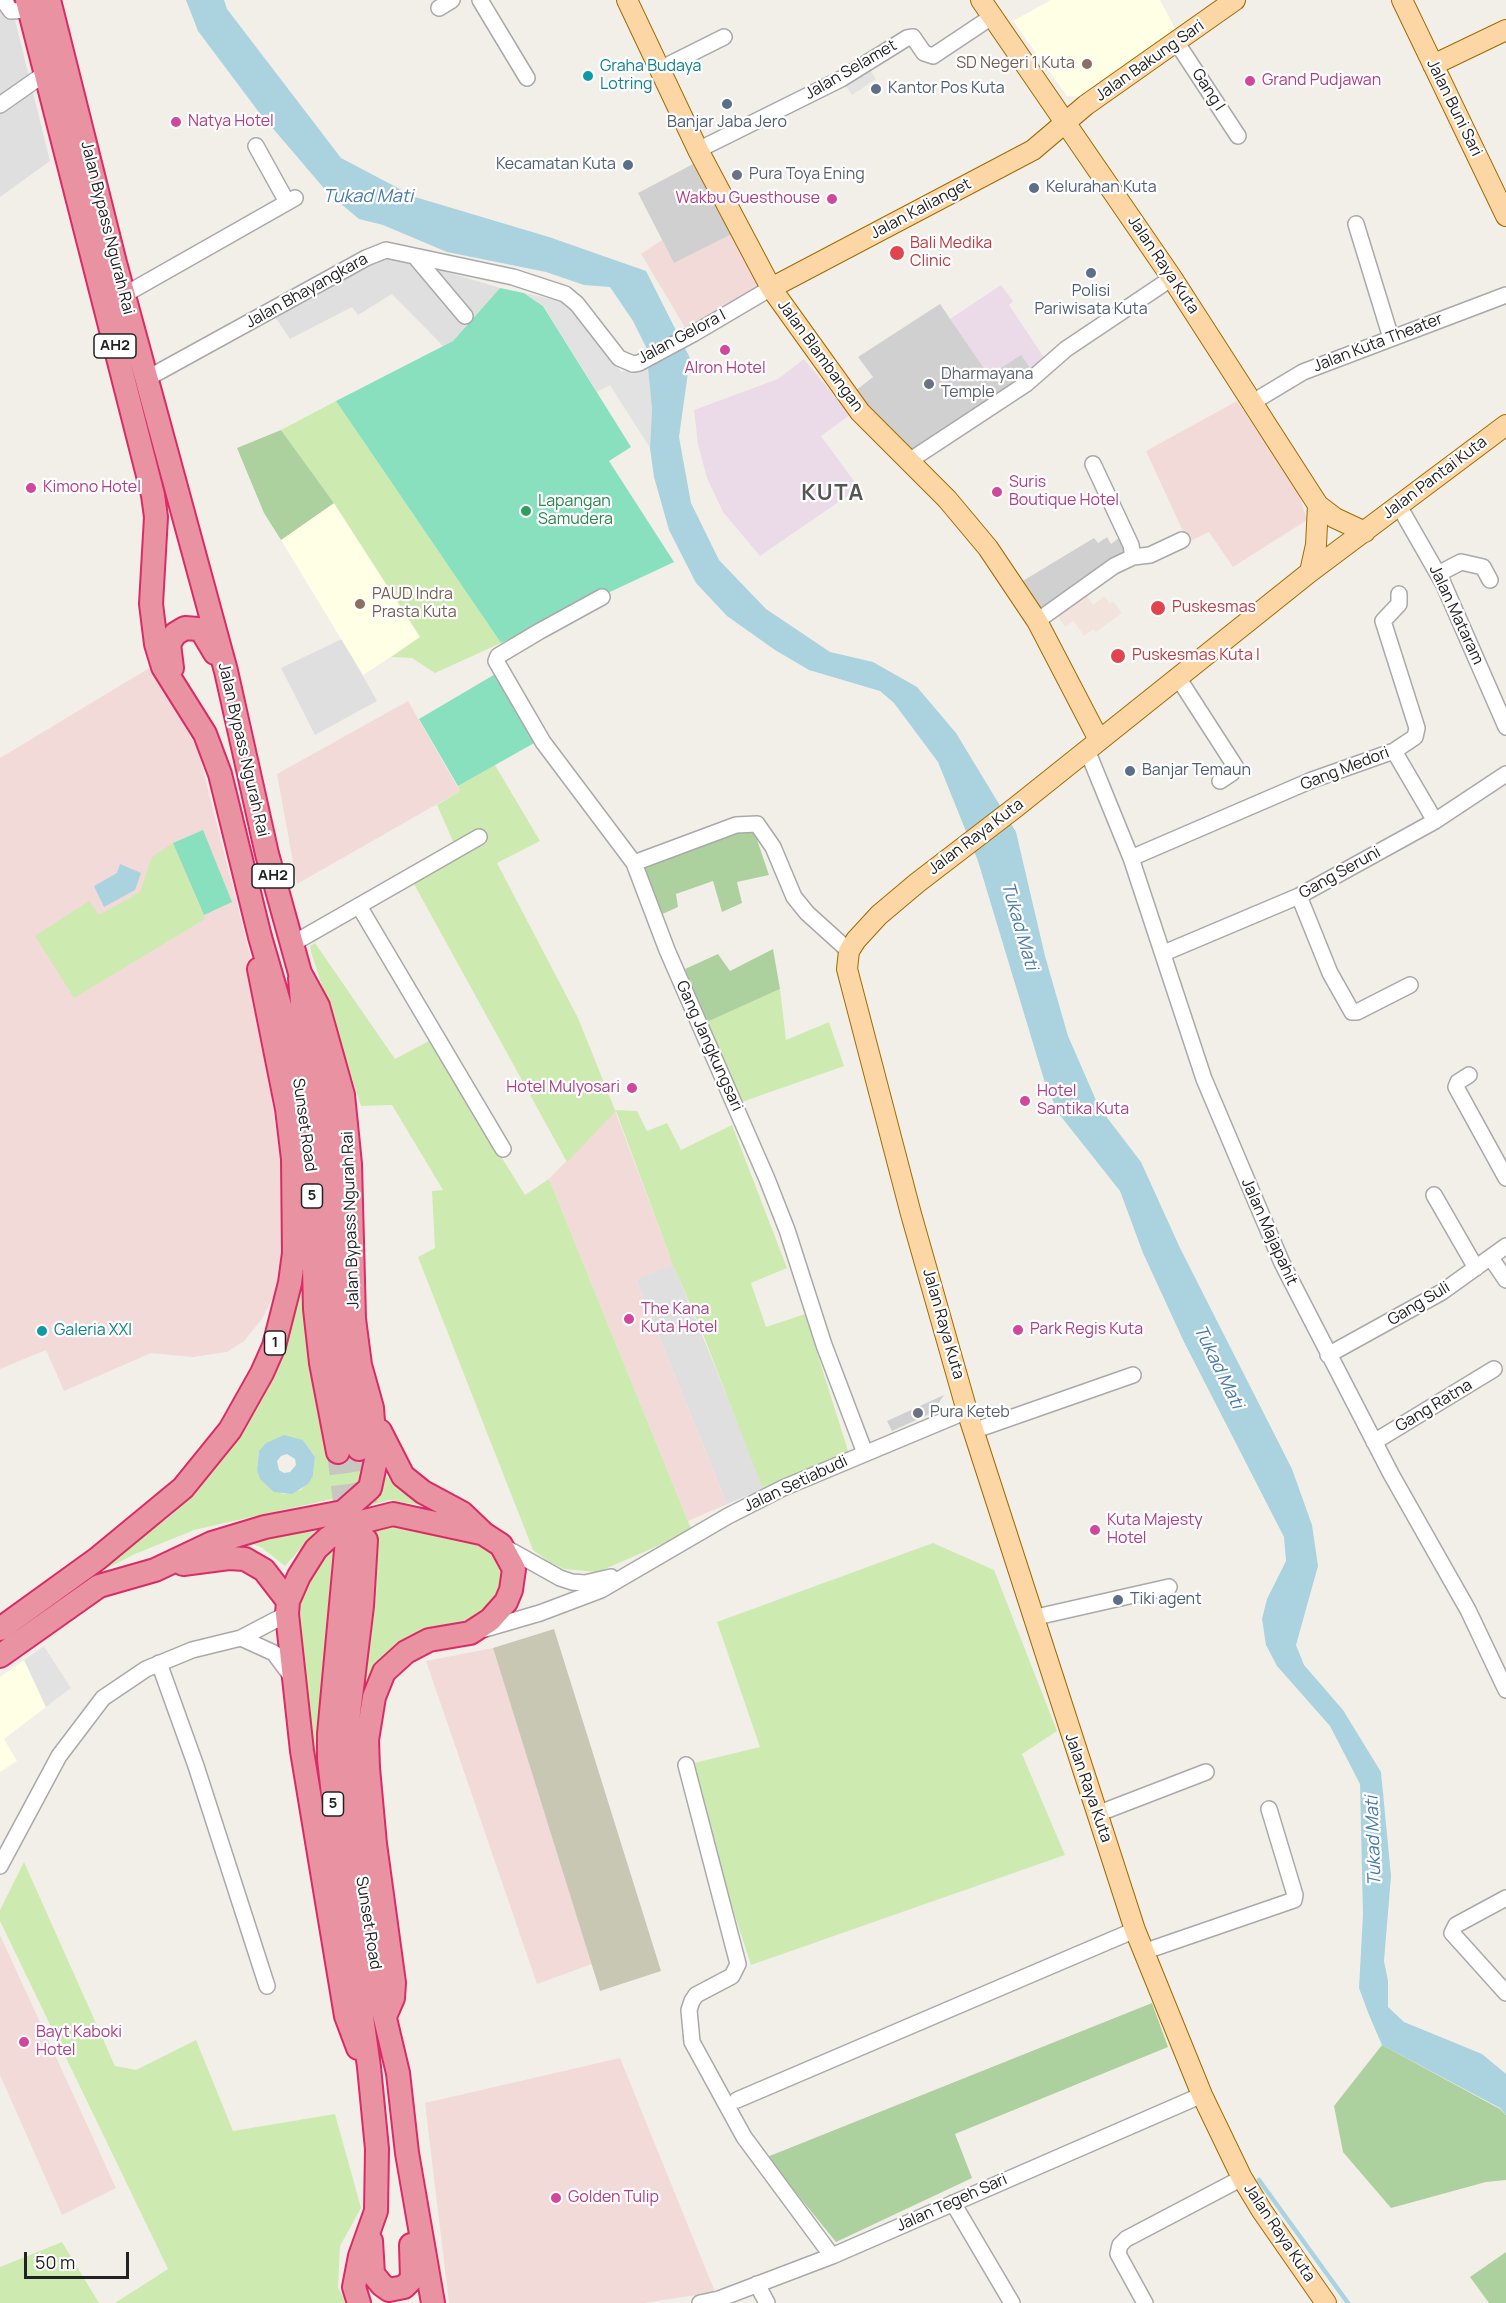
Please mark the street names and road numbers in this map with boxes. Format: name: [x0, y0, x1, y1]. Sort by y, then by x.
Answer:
street label: Jalan Bakung Sari: [1092, 16, 1208, 106]
street label: Jalan Selamet: [802, 36, 900, 104]
street label: Jalan Buni Sari: [1422, 56, 1486, 160]
street label: Gang I: [1187, 65, 1229, 115]
street label: Jalan Bypass Ngurah Rai: [76, 139, 138, 317]
street label: Jalan Kalianget: [867, 174, 975, 244]
street label: Jalan Raya Kuta: [1123, 212, 1203, 318]
street label: Jalan Bhayangkara: [243, 250, 371, 332]
street label: Jalan Blambangan: [773, 296, 867, 416]
street label: Jalan Gelora I: [635, 306, 729, 368]
street label: Jalan Kuta Theater: [1311, 310, 1445, 376]
road number: AH2: [94, 334, 136, 358]
street label: Jalan Pantai Kuta: [1379, 433, 1491, 523]
street label: Jalan Mataram: [1425, 562, 1487, 668]
street label: Jalan Bypass Ngurah Rai: [214, 661, 272, 839]
street label: Gang Medori: [1298, 743, 1392, 795]
street label: Jalan Raya Kuta: [925, 795, 1027, 879]
street label: Gang Seruni: [1296, 843, 1384, 903]
road number: AH2: [252, 864, 294, 888]
street label: Gang Jangkungsari: [672, 978, 746, 1114]
street label: Sunset Road: [288, 1077, 320, 1173]
street label: Jalan Bypass Ngurah Rai: [338, 1131, 364, 1309]
street label: Jalan Majapahit: [1237, 1176, 1301, 1288]
road number: 5: [302, 1184, 322, 1208]
street label: Jalan Raya Kuta: [918, 1267, 968, 1381]
street label: Gang Suli: [1384, 1278, 1454, 1330]
road number: 1: [264, 1331, 286, 1355]
street label: Gang Ratna: [1392, 1376, 1476, 1436]
street label: Jalan Setiabudi: [741, 1452, 851, 1516]
street label: Jalan Raya Kuta: [1060, 1731, 1116, 1845]
road number: 5: [322, 1792, 344, 1816]
street label: Sunset Road: [351, 1875, 385, 1971]
street label: Jalan Tegeh Sari: [894, 2170, 1010, 2236]
street label: Jalan Raya Kuta: [1239, 2180, 1319, 2286]

